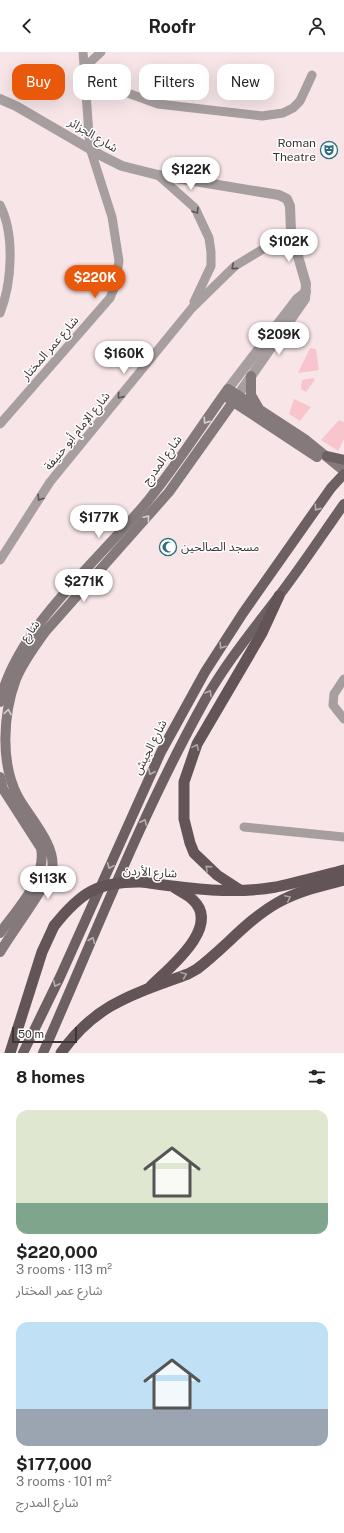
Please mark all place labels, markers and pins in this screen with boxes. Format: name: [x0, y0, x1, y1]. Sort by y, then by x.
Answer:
place label: Roman Theatre: [273, 136, 316, 164]
theatre icon: Roman Theatre: [319, 140, 339, 160]
pin: $122K: [163, 157, 219, 191]
pin: $102K: [261, 229, 317, 263]
pin: $220K: [67, 265, 123, 299]
pin: $209K: [251, 322, 307, 356]
pin: $160K: [96, 341, 152, 375]
pin: $177K: [71, 505, 127, 539]
mosque icon: مسجد الصالحين: [158, 537, 178, 557]
place label: مسجد الصالحين: [181, 540, 259, 554]
pin: $271K: [56, 569, 112, 603]
pin: $113K: [20, 866, 76, 900]

